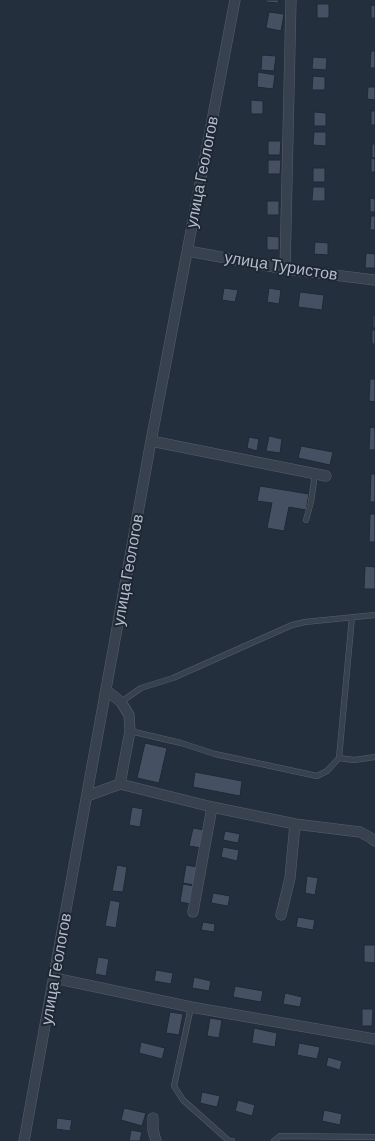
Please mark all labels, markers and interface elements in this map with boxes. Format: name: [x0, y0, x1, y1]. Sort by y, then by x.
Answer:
street label: улица Геологов: [182, 114, 222, 230]
street label: улица Туристов: [223, 248, 339, 284]
street label: улица Геологов: [109, 512, 147, 628]
street label: улица Геологов: [37, 911, 75, 1027]

